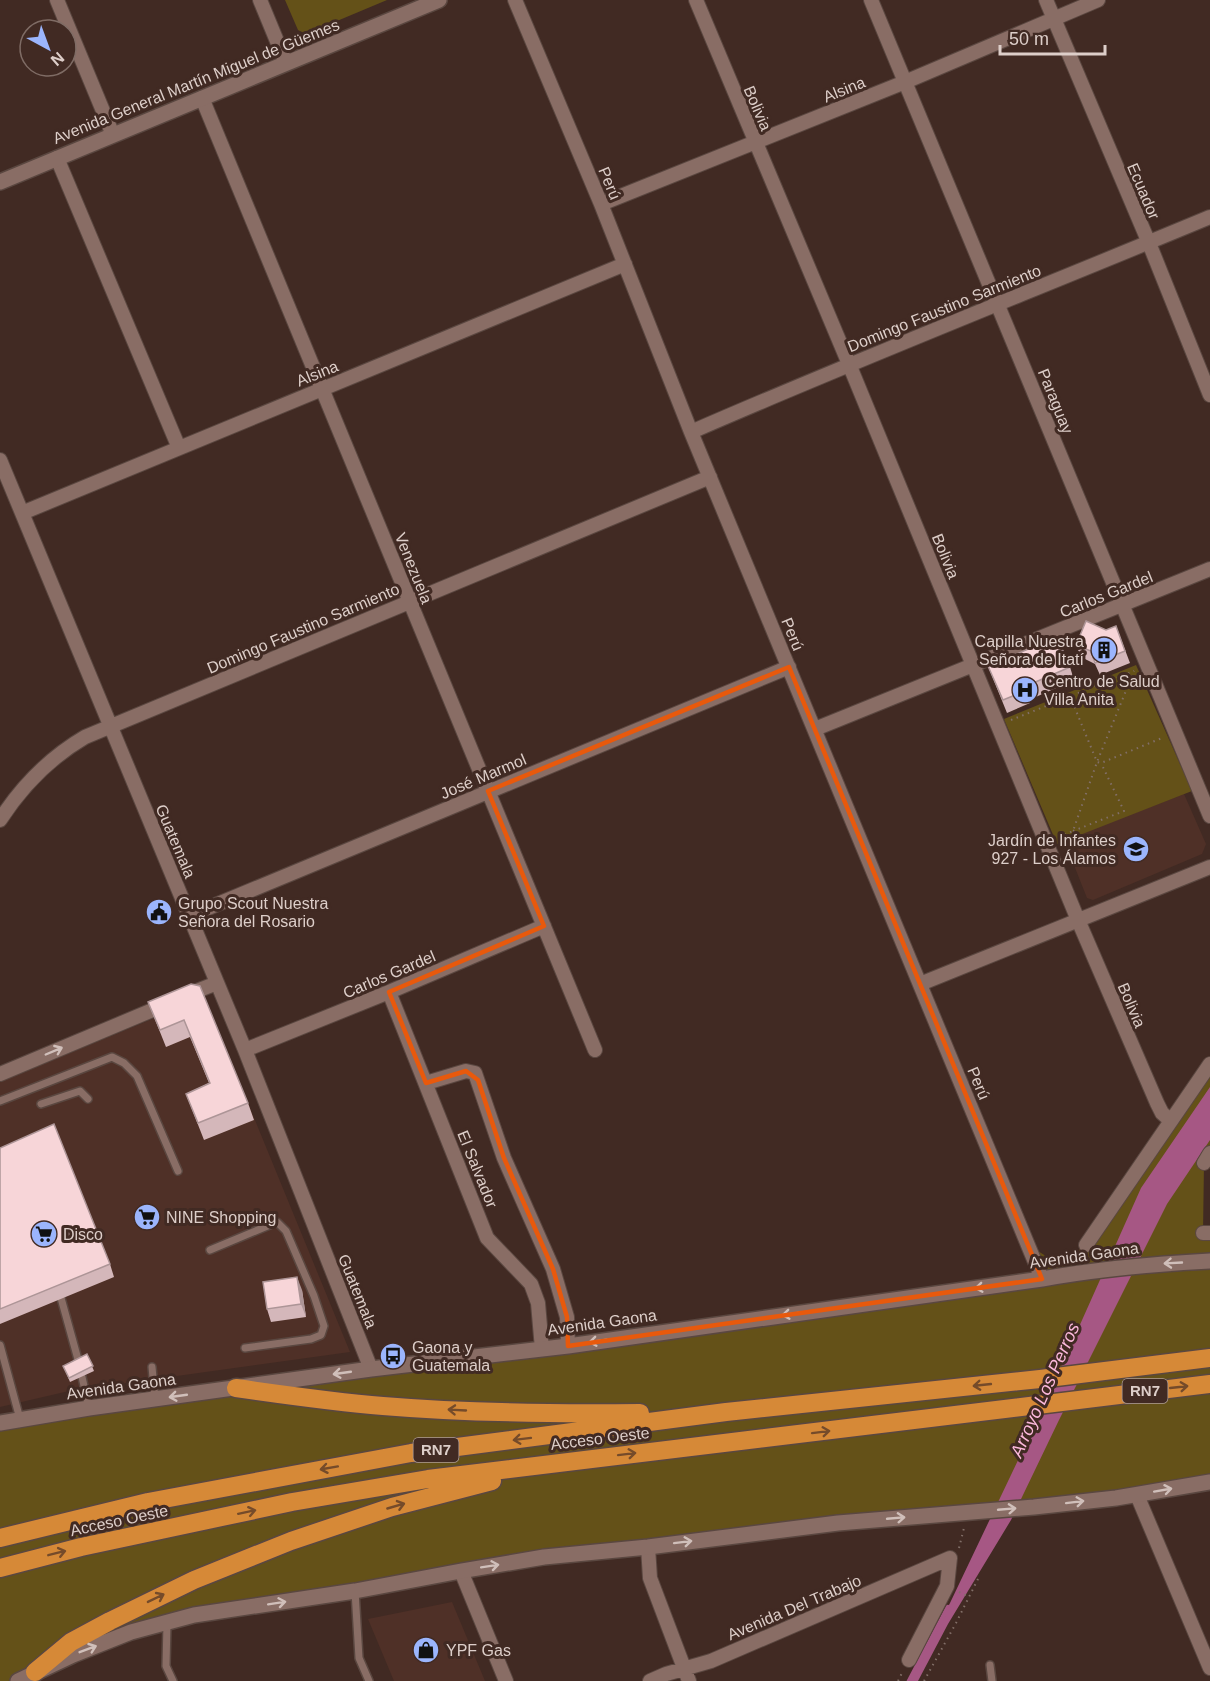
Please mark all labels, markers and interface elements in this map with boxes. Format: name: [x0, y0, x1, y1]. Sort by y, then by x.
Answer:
street label: Avenida General Martín Miguel de Güemes: [50, 16, 342, 147]
north arrow: [18, 18, 78, 78]
scale bar: [1000, 18, 1105, 56]
text: 50 m: [1009, 29, 1049, 49]
text: N: [48, 49, 67, 69]
street label: Alsina: [821, 73, 868, 106]
street label: Bolivia: [741, 83, 775, 133]
street label: Ecuador: [1124, 160, 1163, 223]
street label: Perú: [595, 164, 624, 202]
street label: Domingo Faustino Sarmiento: [845, 262, 1044, 355]
street label: Alsina: [294, 357, 341, 390]
street label: Paraguay: [1035, 366, 1076, 436]
street label: Venezuela: [392, 530, 435, 606]
street label: Bolivia: [929, 531, 962, 581]
street label: Carlos Gardel: [1057, 568, 1155, 621]
street label: Domingo Faustino Sarmiento: [205, 580, 402, 677]
street label: Perú: [778, 615, 807, 653]
place label: Capilla Nuestra Señora de Itatí: [975, 633, 1085, 668]
building icon: Capilla Nuestra Señora de Itatí: [1089, 635, 1119, 665]
place label: Centro de Salud Villa Anita: [1044, 673, 1160, 708]
hospital icon: Centro de Salud Villa Anita: [1010, 675, 1040, 705]
street label: José Marmol: [438, 751, 529, 802]
street label: Guatemala: [152, 802, 199, 881]
place label: Jardín de Infantes 927 - Los Álamos: [988, 832, 1116, 867]
school or university icon: Jardín de Infantes 927 - Los Álamos: [1121, 834, 1151, 864]
place label: Grupo Scout Nuestra Señora del Rosario: [178, 895, 328, 930]
public building icon: Grupo Scout Nuestra Señora del Rosario: [144, 897, 174, 927]
street label: Carlos Gardel: [340, 947, 438, 1002]
street label: Bolivia: [1115, 980, 1149, 1030]
one-way arrow: [44, 1045, 63, 1056]
street label: Perú: [964, 1064, 993, 1102]
street label: El Salvador: [454, 1128, 501, 1211]
supermarket icon: NINE Shopping: [132, 1202, 162, 1232]
place label: NINE Shopping: [166, 1209, 276, 1226]
supermarket icon: Disco: [29, 1219, 59, 1249]
place label: Disco: [63, 1226, 103, 1243]
street label: Avenida Gaona: [1028, 1239, 1140, 1272]
street label: Guatemala: [335, 1252, 380, 1331]
one-way arrow: [1164, 1257, 1184, 1268]
one-way arrow: [975, 1282, 995, 1293]
street label: Avenida Gaona: [546, 1306, 658, 1339]
one-way arrow: [782, 1309, 802, 1320]
water label: Arroyo Los Perros: [1006, 1320, 1084, 1461]
one-way arrow: [589, 1336, 608, 1347]
place label: Gaona y Guatemala: [412, 1339, 490, 1374]
bus stop icon: Gaona y Guatemala: [378, 1341, 408, 1371]
one-way arrow: [333, 1368, 352, 1379]
street label: Avenida Gaona: [65, 1370, 177, 1403]
road number: RN7: [1122, 1379, 1168, 1403]
one-way arrow: [972, 1380, 992, 1391]
one-way arrow: [1169, 1382, 1188, 1393]
one-way arrow: [169, 1391, 189, 1402]
one-way arrow: [448, 1405, 468, 1416]
street label: Acceso Oeste: [550, 1424, 651, 1453]
one-way arrow: [811, 1426, 830, 1437]
one-way arrow: [513, 1433, 533, 1444]
road number: RN7: [414, 1438, 458, 1462]
one-way arrow: [617, 1448, 637, 1459]
one-way arrow: [320, 1462, 340, 1473]
one-way arrow: [1153, 1485, 1172, 1496]
one-way arrow: [1065, 1497, 1084, 1508]
one-way arrow: [387, 1499, 406, 1511]
street label: Acceso Oeste: [69, 1502, 170, 1539]
one-way arrow: [997, 1504, 1017, 1515]
one-way arrow: [237, 1506, 256, 1517]
one-way arrow: [885, 1513, 905, 1524]
one-way arrow: [673, 1536, 693, 1547]
one-way arrow: [47, 1547, 66, 1559]
one-way arrow: [480, 1560, 499, 1571]
street label: Avenida Del Trabajo: [725, 1572, 864, 1643]
one-way arrow: [147, 1592, 165, 1604]
one-way arrow: [267, 1597, 287, 1608]
shop icon: YPF Gas: [411, 1635, 441, 1665]
place label: YPF Gas: [446, 1642, 511, 1659]
one-way arrow: [79, 1643, 97, 1654]

